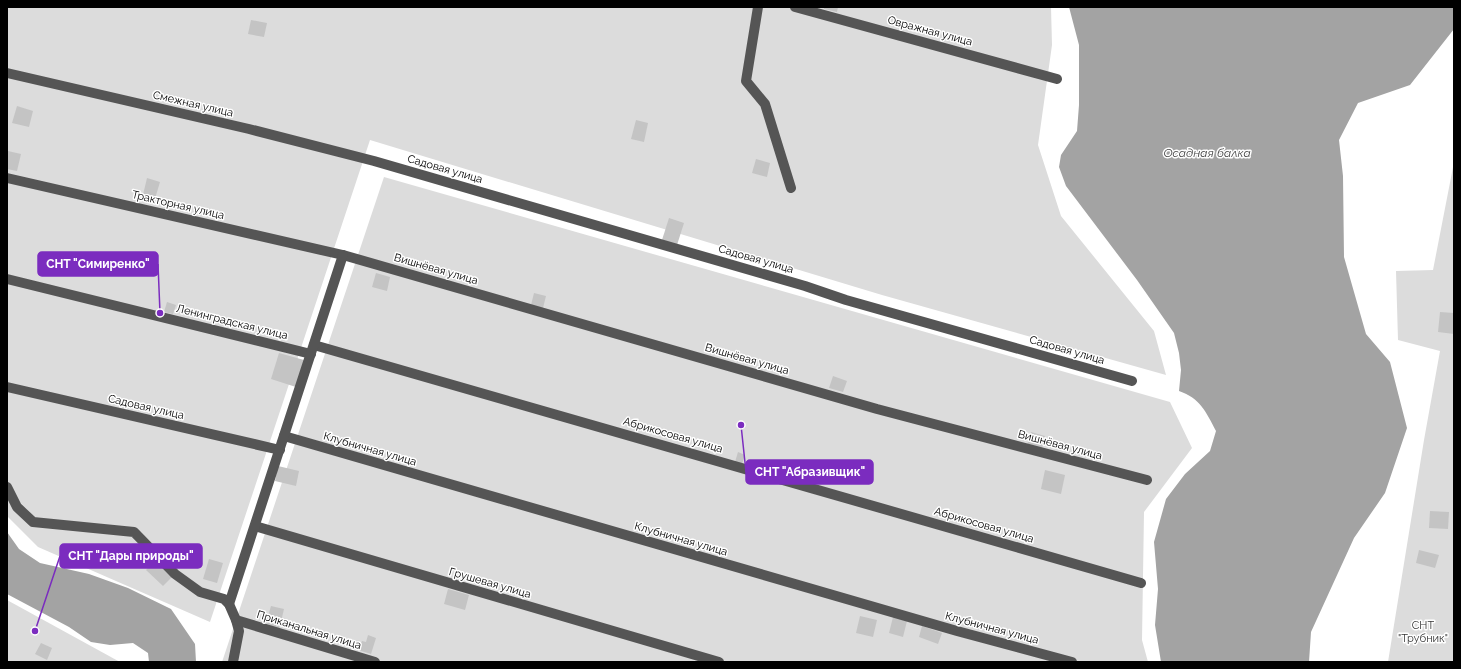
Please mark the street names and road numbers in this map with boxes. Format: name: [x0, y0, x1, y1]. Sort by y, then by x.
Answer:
street label: Овражная улица: [886, 13, 974, 49]
street label: Смежная улица: [152, 88, 234, 120]
street label: Садовая улица: [406, 152, 484, 186]
street label: Тракторная улица: [130, 188, 226, 222]
street label: Садовая улица: [717, 242, 795, 276]
street label: Вишнёвая улица: [393, 251, 479, 287]
street label: Ленинградская улица: [175, 302, 289, 342]
street label: Садовая улица: [1028, 333, 1106, 367]
street label: Вишнёвая улица: [704, 341, 790, 377]
street label: Садовая улица: [107, 392, 185, 422]
street label: Абрикосовая улица: [622, 415, 724, 455]
street label: Вишнёвая улица: [1016, 427, 1104, 463]
street label: Клубничная улица: [322, 429, 418, 469]
street label: Абрикосовая улица: [933, 505, 1035, 545]
street label: Клубничная улица: [633, 519, 729, 559]
street label: Грушевая улица: [448, 565, 532, 601]
street label: Приканальная улица: [255, 608, 363, 652]
street label: Клубничная улица: [944, 609, 1040, 647]

